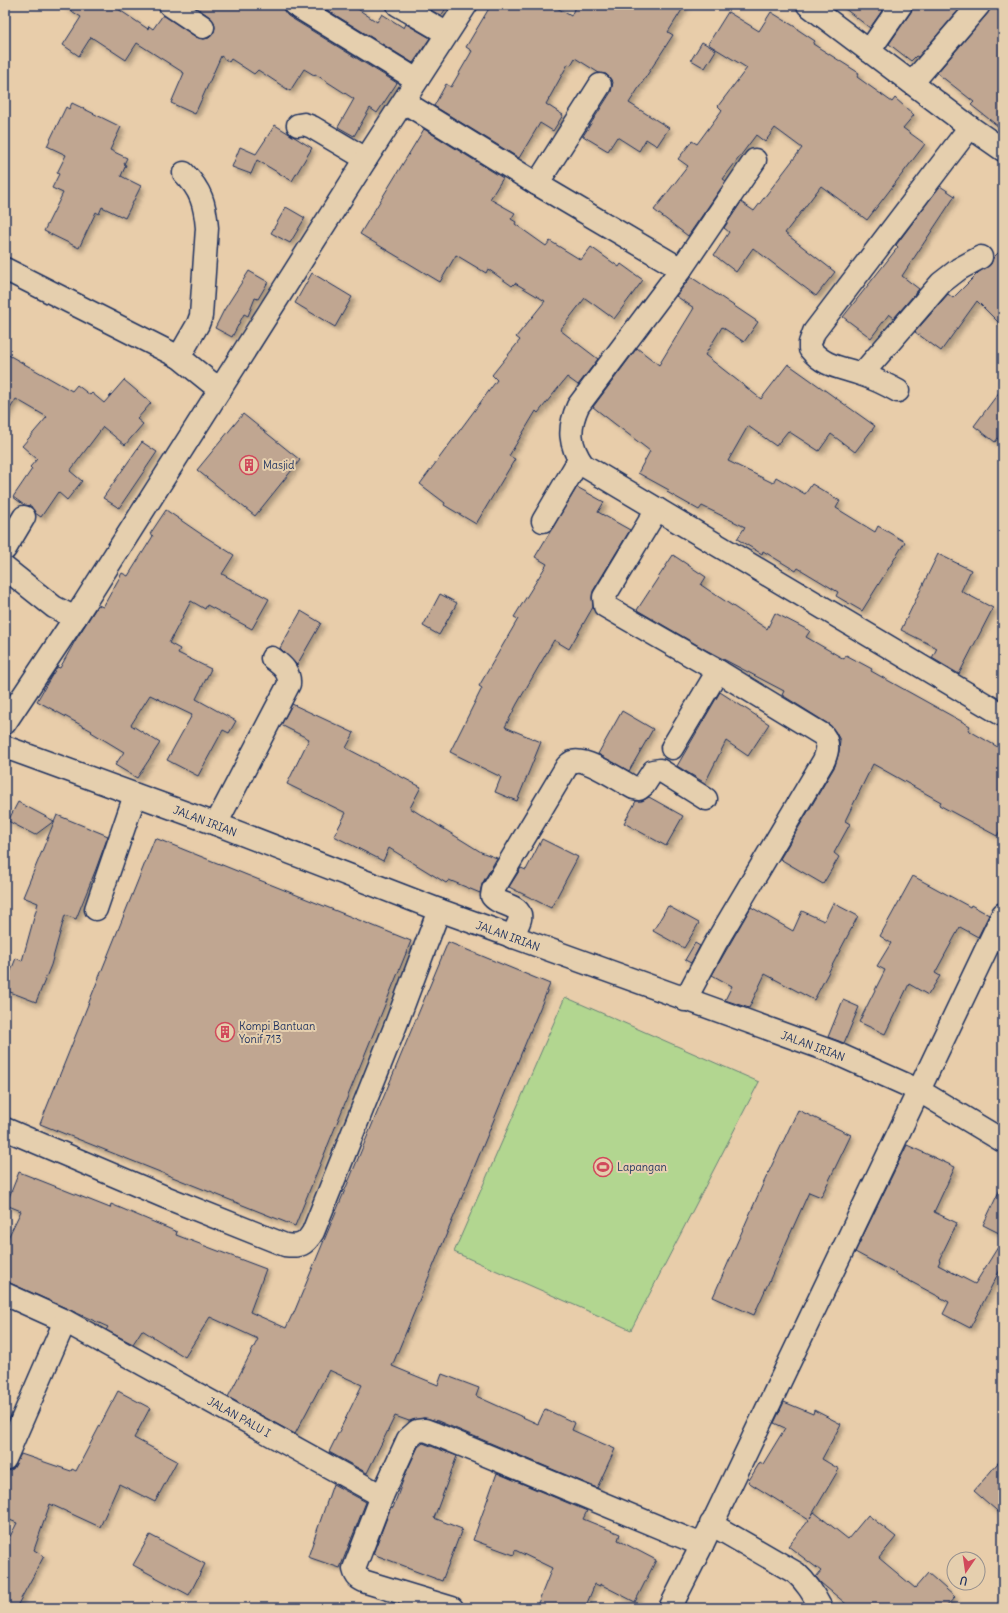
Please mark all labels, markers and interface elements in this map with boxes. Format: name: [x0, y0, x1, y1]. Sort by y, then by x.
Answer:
building icon: Masjid: [238, 454, 260, 476]
place label: Masjid: [263, 458, 295, 472]
street label: JALAN IRIAN: [171, 802, 239, 840]
street label: JALAN IRIAN: [474, 918, 542, 954]
place label: Kompi Bantuan Yonif 713: [239, 1019, 315, 1046]
building icon: Kompi Bantuan Yonif 713: [214, 1021, 236, 1043]
street label: JALAN IRIAN: [779, 1028, 847, 1064]
sports icon: Lapangan: [592, 1156, 614, 1178]
place label: Lapangan: [617, 1160, 667, 1174]
street label: JALAN PALU I: [205, 1394, 273, 1440]
north arrow: [946, 1551, 986, 1591]
text: U: [959, 1573, 969, 1588]

